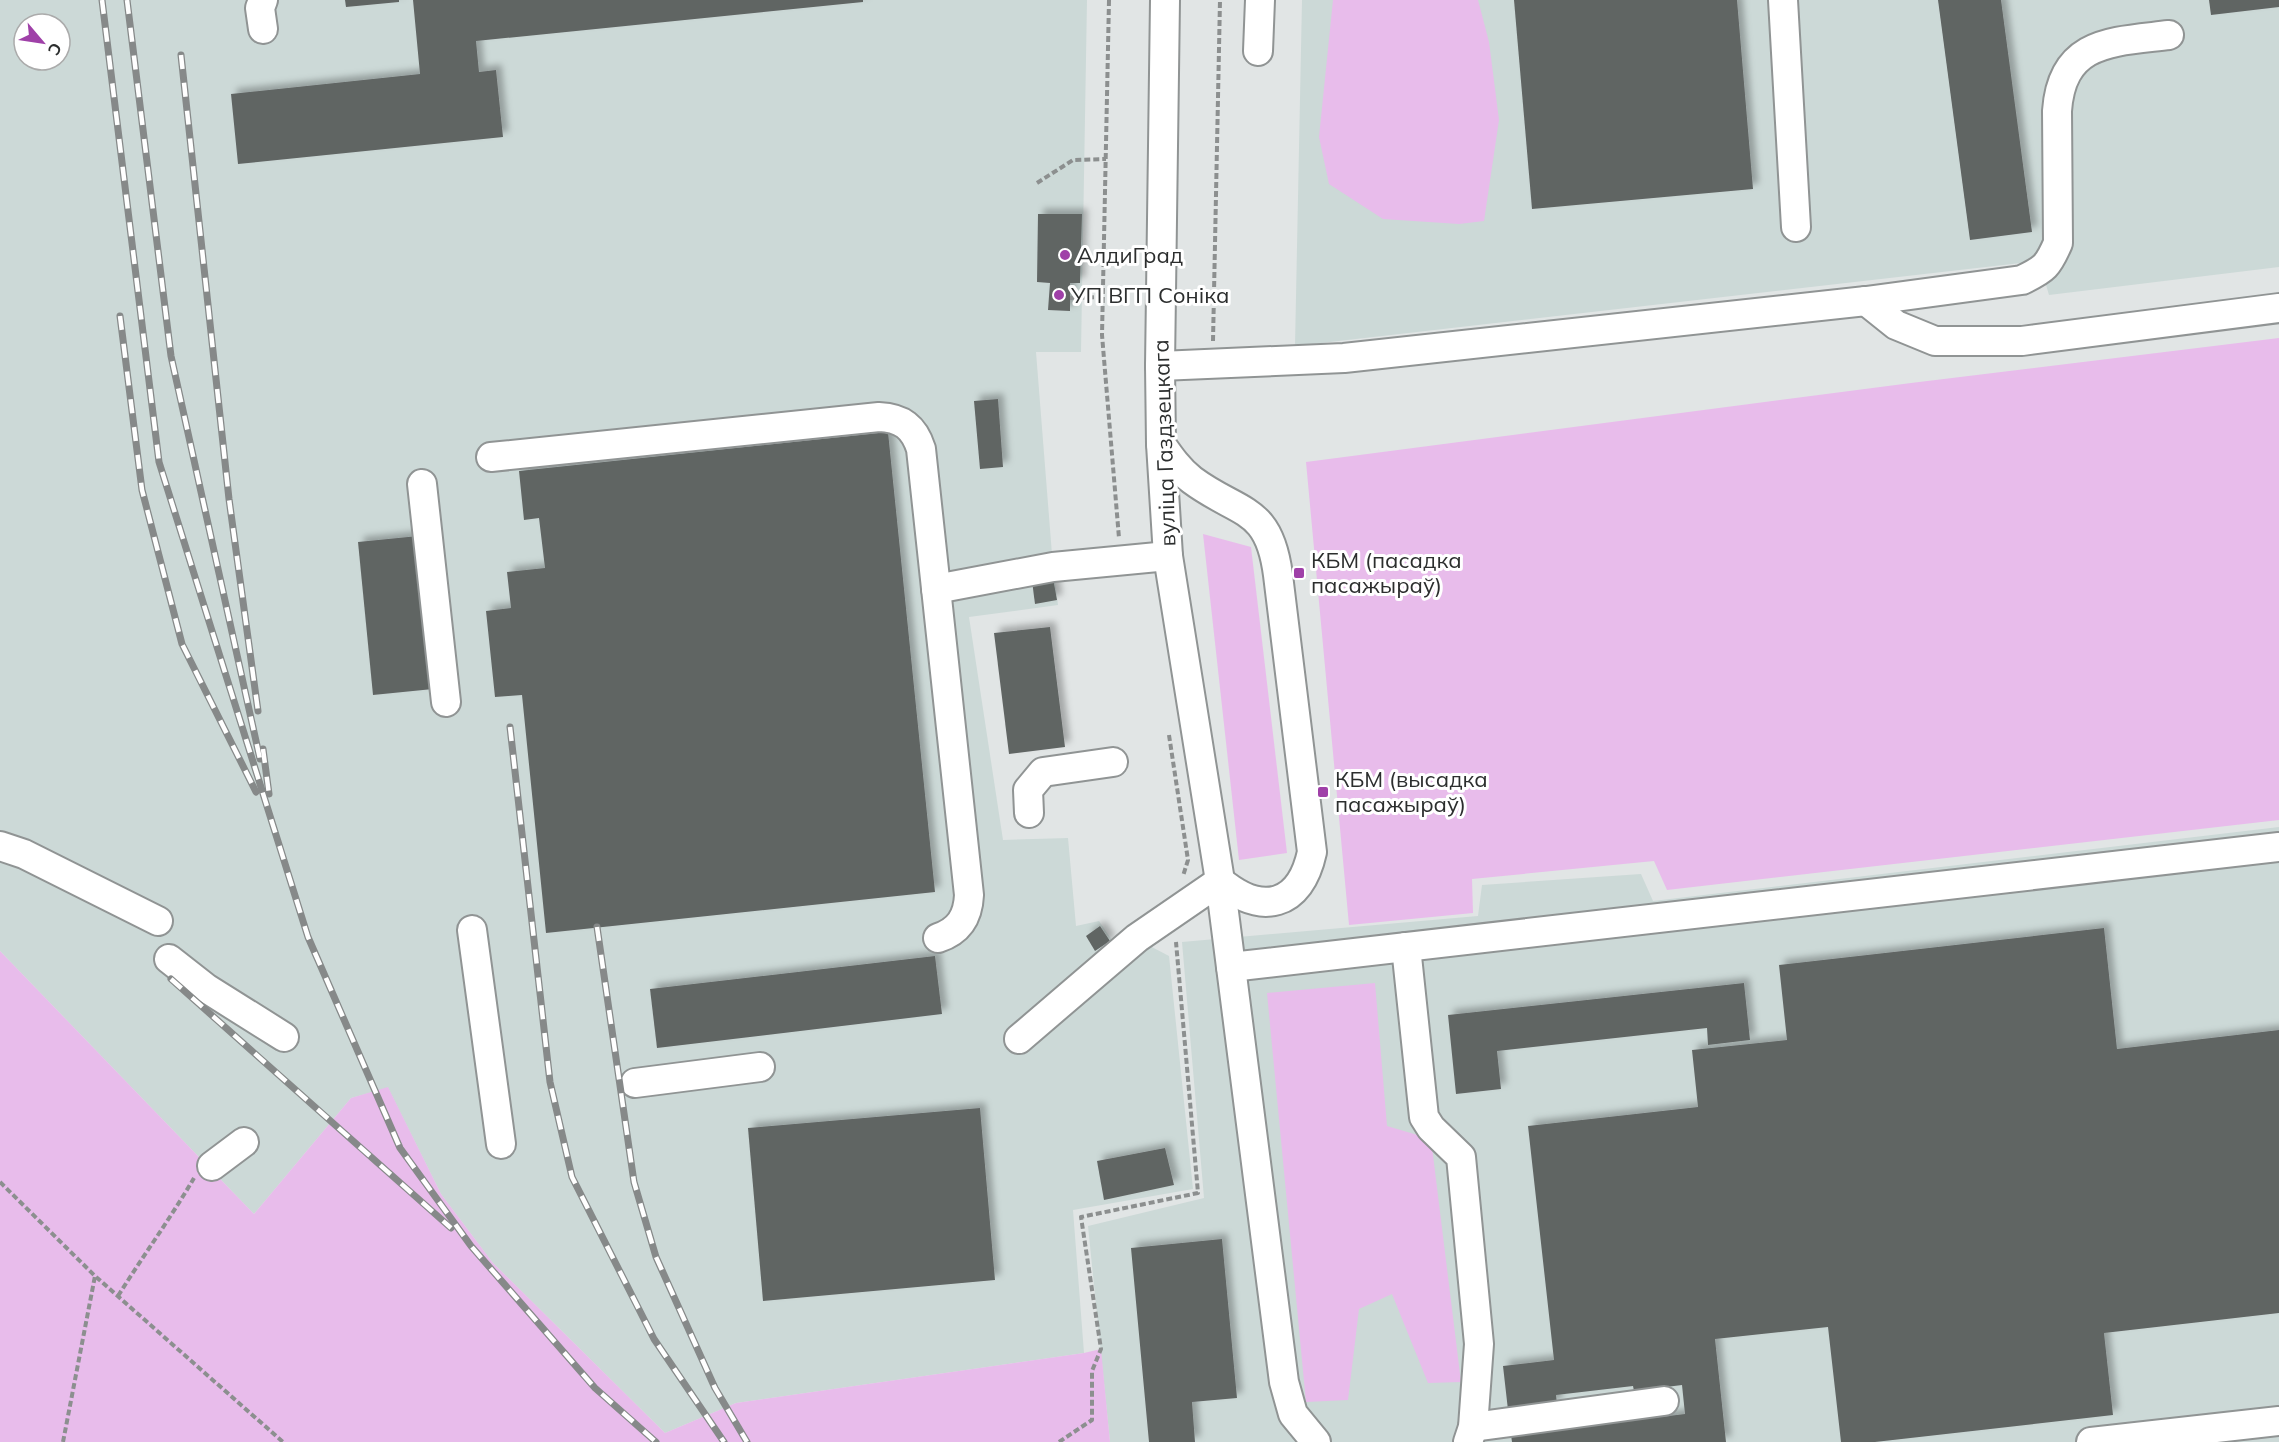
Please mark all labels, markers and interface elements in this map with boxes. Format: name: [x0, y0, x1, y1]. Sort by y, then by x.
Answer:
north arrow: [12, 12, 72, 72]
text: С: [44, 40, 67, 59]
place label: АлдиГрад: [1077, 241, 1183, 269]
marker: АлдиГрад: [1058, 248, 1072, 262]
place label: УП ВГП Соніка: [1070, 281, 1229, 309]
marker: УП ВГП Соніка: [1052, 288, 1066, 302]
street label: вуліца Газдзецкага: [1146, 339, 1182, 547]
place label: КБМ (пасадка пасажыраў): [1311, 546, 1462, 599]
marker: КБМ (пасадка пасажыраў): [1292, 566, 1306, 580]
place label: КБМ (высадка пасажыраў): [1335, 765, 1488, 818]
marker: КБМ (высадка пасажыраў): [1316, 785, 1330, 799]

